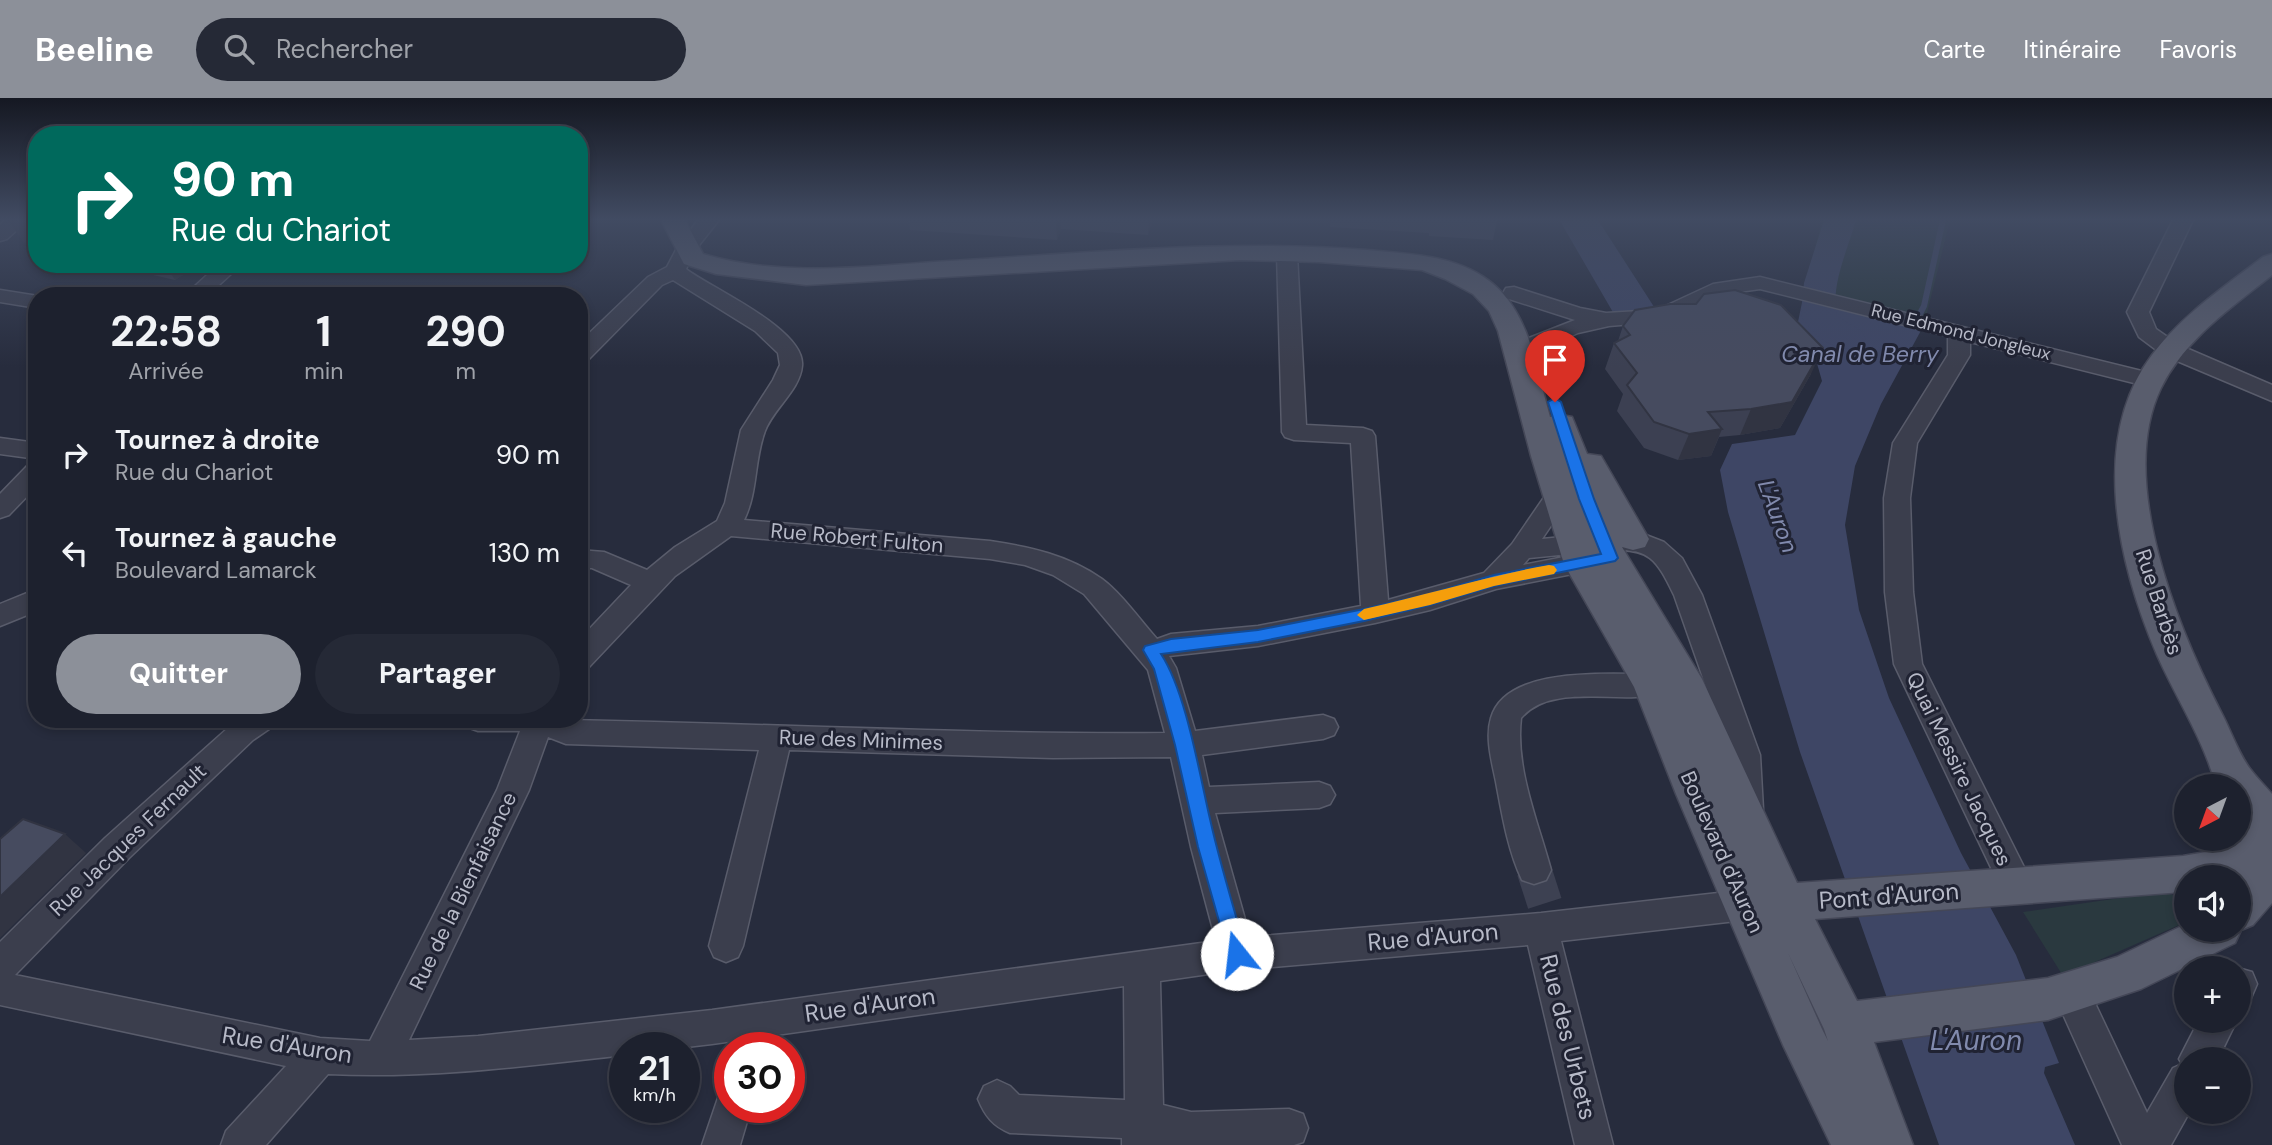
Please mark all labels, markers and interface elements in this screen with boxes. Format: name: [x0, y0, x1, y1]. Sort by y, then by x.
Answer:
search box: [196, 18, 686, 81]
text: Beeline: [35, 28, 154, 71]
icon: search: [220, 30, 258, 68]
text: Rechercher: [276, 32, 413, 66]
text: Carte: [1924, 34, 1985, 65]
text: Itinéraire: [2023, 34, 2121, 65]
text: Favoris: [2159, 34, 2237, 65]
text: 90 m: [171, 147, 294, 211]
icon: right: [56, 154, 147, 245]
text: Rue du Chariot: [171, 209, 391, 251]
street label: Rue Edmond Jongleux: [1869, 298, 2053, 366]
text: 22:58: [110, 304, 222, 359]
text: 1: [316, 304, 331, 359]
text: 290: [426, 304, 506, 359]
pin: [1525, 330, 1585, 402]
water label: Canal de Berry: [1781, 339, 1940, 369]
icon: arrive: [1536, 341, 1574, 379]
text: Arrivée: [128, 356, 204, 386]
text: min: [304, 356, 343, 386]
text: m: [455, 356, 476, 386]
text: Tournez à droite: [115, 423, 320, 457]
icon: right: [56, 436, 94, 474]
text: 90 m: [496, 438, 560, 472]
text: Rue du Chariot: [115, 457, 273, 487]
water label: L'Auron: [1751, 475, 1805, 557]
street label: Rue Robert Fulton: [769, 516, 945, 560]
text: Tournez à gauche: [115, 521, 337, 555]
icon: left: [56, 534, 94, 572]
text: 130 m: [489, 536, 560, 570]
street label: Rue Barbès: [2129, 546, 2189, 658]
text: Boulevard Lamarck: [115, 555, 317, 585]
button: Quitter: [56, 634, 301, 714]
button: Partager: [315, 634, 560, 714]
street label: Quai Messire Jacques: [1900, 667, 2018, 871]
street label: Rue des Minimes: [778, 723, 944, 757]
street label: Rue Jacques Fernault: [43, 758, 213, 922]
street label: Boulevard d'Auron: [1674, 767, 1770, 937]
north arrow: [2174, 774, 2250, 850]
map controls: [2174, 774, 2251, 1124]
street label: Rue de la Bienfaisance: [403, 787, 523, 995]
button: sound: [2174, 865, 2251, 942]
street label: Pont d'Auron: [1818, 875, 1960, 916]
street label: Rue d'Auron: [1366, 915, 1500, 958]
position arrow: [1200, 917, 1274, 991]
street label: Rue des Urbets: [1533, 951, 1604, 1123]
button: +: [2174, 956, 2251, 1033]
street label: Rue d'Auron: [803, 980, 937, 1029]
street label: Rue d'Auron: [220, 1019, 354, 1070]
water label: L'Auron: [1930, 1022, 2022, 1059]
speed limit sign: 30: [714, 1032, 805, 1123]
text: 21: [638, 1045, 671, 1091]
button: −: [2174, 1047, 2251, 1124]
text: km/h: [633, 1083, 676, 1107]

